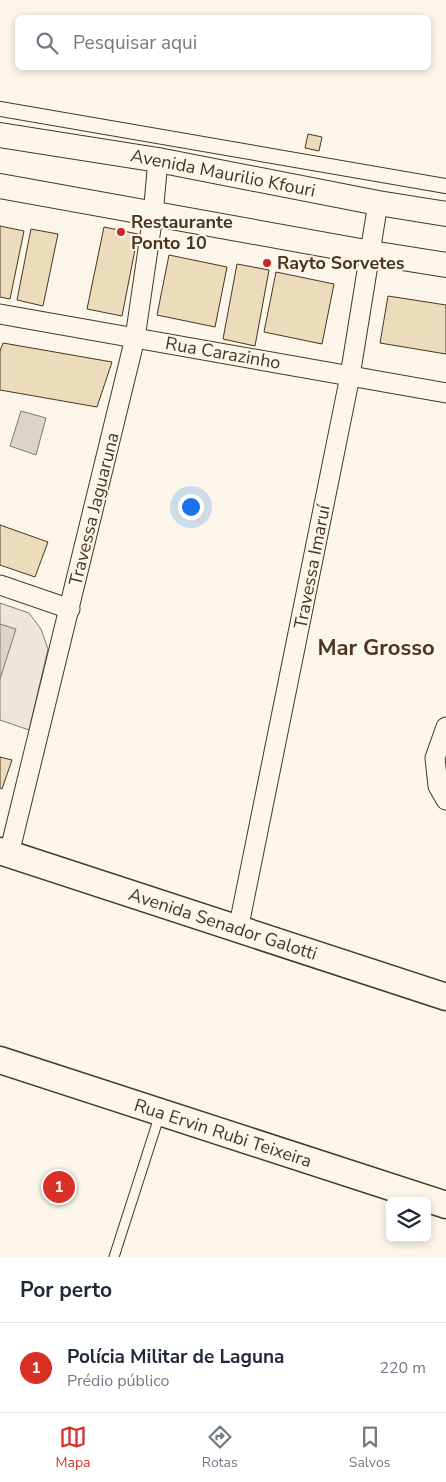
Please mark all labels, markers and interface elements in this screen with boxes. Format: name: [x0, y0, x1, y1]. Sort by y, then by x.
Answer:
search box: [15, 15, 431, 70]
icon: search: [33, 29, 61, 57]
text: Pesquisar aqui: [73, 30, 197, 56]
street label: Avenida Maurilio Kfouri: [129, 143, 317, 203]
place label: Restaurante Ponto 10: [131, 210, 233, 255]
marker: Restaurante Ponto 10: [115, 226, 127, 238]
place label: Rayto Sorvetes: [277, 251, 405, 275]
marker: Rayto Sorvetes: [261, 257, 273, 269]
street label: Rua Carazinho: [164, 331, 282, 375]
street label: Travessa Jaguaruna: [63, 430, 125, 588]
your location: [178, 494, 204, 520]
street label: Travessa Imaruí: [288, 502, 336, 631]
district label: Mar Grosso: [317, 633, 435, 663]
street label: Avenida Senador Galotti: [126, 882, 320, 966]
street label: Rua Ervin Rubi Teixeira: [131, 1093, 315, 1173]
pin: 1: [43, 1168, 75, 1206]
map controls: [386, 1197, 431, 1242]
button: layers: [386, 1197, 431, 1242]
text: Por perto: [20, 1276, 112, 1304]
text: Polícia Militar de Laguna: [67, 1344, 285, 1370]
text: 1: [31, 1357, 41, 1379]
text: 220 m: [379, 1357, 426, 1379]
text: Prédio público: [67, 1370, 169, 1392]
tab: Mapa: [56, 1423, 91, 1472]
tab: Rotas: [202, 1423, 238, 1472]
tab: Salvos: [349, 1423, 390, 1472]

